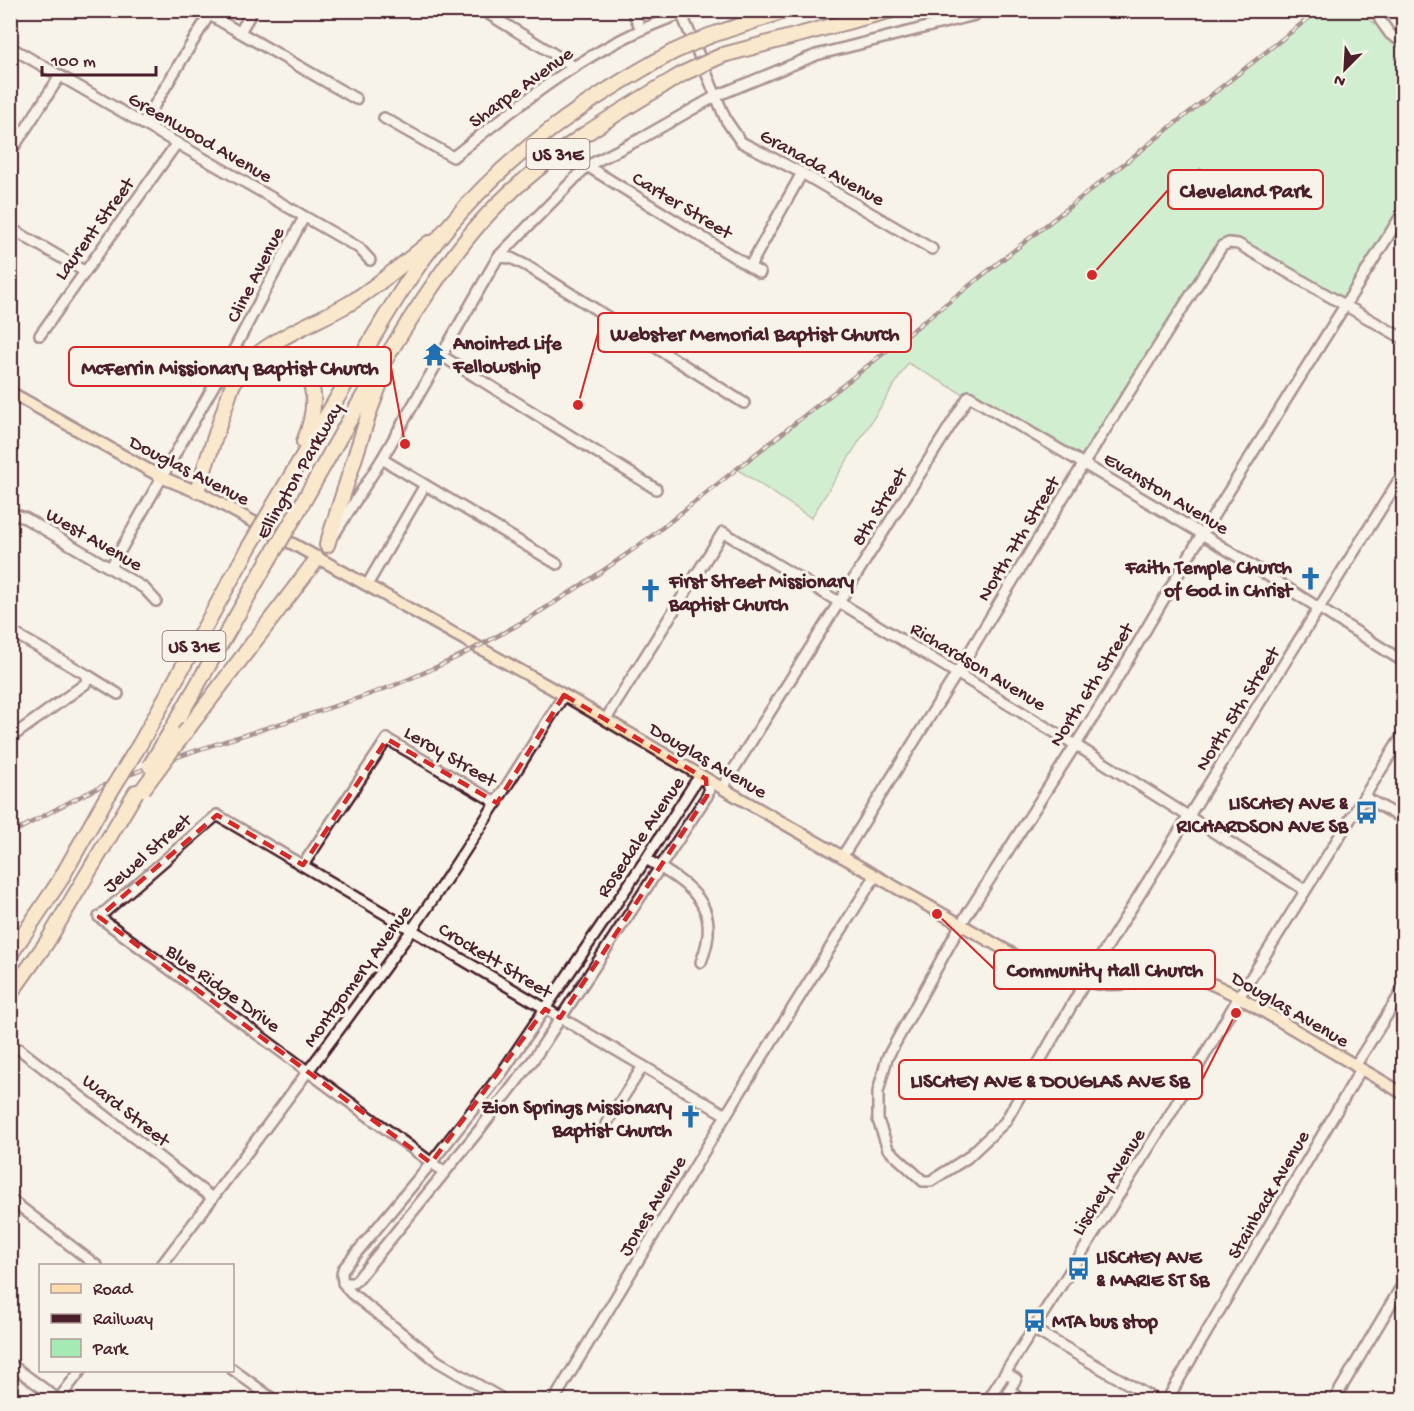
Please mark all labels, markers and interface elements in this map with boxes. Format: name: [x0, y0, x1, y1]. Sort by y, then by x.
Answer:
scale bar: [42, 39, 156, 77]
north arrow: [1315, 39, 1375, 99]
street label: Sharpe Avenue: [465, 43, 579, 134]
text: 100 m: [50, 52, 96, 73]
text: N: [1331, 68, 1349, 90]
street label: Greenwood Avenue: [123, 88, 276, 190]
street label: Granada Avenue: [755, 125, 888, 213]
road number: US 31E: [526, 139, 590, 169]
street label: Carter Street: [627, 168, 737, 247]
callout: Cleveland Park: [1168, 170, 1323, 209]
street label: Laurent Street: [51, 173, 142, 286]
text: Cleveland Park: [1179, 181, 1313, 206]
street label: Cline Avenue: [223, 223, 291, 327]
callout: Webster Memorial Baptist Church: [598, 313, 911, 352]
text: Webster Memorial Baptist Church: [609, 324, 900, 349]
place label: Anointed Life Fellowship: [452, 334, 562, 380]
temple icon: Anointed Life Fellowship: [422, 341, 448, 367]
callout: McFerrin Missionary Baptist Church: [69, 347, 391, 386]
text: McFerrin Missionary Baptist Church: [81, 358, 380, 383]
street label: Ellington Parkway: [253, 399, 350, 544]
street label: Douglas Avenue: [123, 431, 253, 513]
street label: Evanston Avenue: [1098, 449, 1233, 542]
street label: 8th Street: [848, 463, 915, 551]
street label: North 7th Street: [974, 472, 1067, 606]
street label: West Avenue: [41, 504, 146, 578]
place label: Faith Temple Church of God in Christ: [1125, 558, 1294, 604]
church icon: Faith Temple Church of God in Christ: [1297, 565, 1323, 591]
place label: First Street Missionary Baptist Church: [668, 572, 854, 618]
church icon: First Street Missionary Baptist Church: [638, 578, 664, 604]
street label: Richardson Avenue: [905, 618, 1050, 718]
street label: North 6th Street: [1046, 618, 1141, 752]
road number: US 31E: [162, 631, 226, 661]
street label: North 5th Street: [1192, 642, 1287, 776]
street label: Douglas Avenue: [643, 718, 771, 805]
street label: Leroy Street: [399, 722, 501, 795]
street label: Rosedale Avenue: [593, 773, 691, 903]
place label: LISCHEY AVE & RICHARDSON AVE SB: [1175, 794, 1349, 840]
bus stop icon: LISCHEY AVE & RICHARDSON AVE SB: [1353, 800, 1379, 826]
street label: Jewel Street: [100, 809, 198, 899]
street label: Montgomery Avenue: [300, 901, 418, 1053]
street label: Crockett Street: [433, 919, 557, 1006]
street label: Blue Ridge Drive: [160, 940, 284, 1039]
callout: Community Hall Church: [994, 950, 1215, 989]
text: Community Hall Church: [1006, 960, 1204, 985]
street label: Douglas Avenue: [1225, 967, 1353, 1054]
callout: LISCHEY AVE & DOUGLAS AVE SB: [899, 1060, 1202, 1099]
street label: Ward Street: [76, 1070, 175, 1154]
text: LISCHEY AVE & DOUGLAS AVE SB: [910, 1071, 1191, 1096]
place label: Zion Springs Missionary Baptist Church: [481, 1098, 672, 1144]
church icon: Zion Springs Missionary Baptist Church: [677, 1104, 703, 1130]
street label: Lischey Avenue: [1068, 1125, 1152, 1241]
street label: Stainback Avenue: [1224, 1127, 1316, 1264]
street label: Jones Avenue: [615, 1152, 693, 1261]
place label: LISCHEY AVE & MARIE ST SB: [1096, 1248, 1210, 1294]
bus stop icon: LISCHEY AVE & MARIE ST SB: [1065, 1255, 1091, 1281]
legend: [39, 1264, 234, 1372]
text: Road: [93, 1280, 134, 1301]
bus stop icon: MTA bus stop: [1021, 1307, 1047, 1333]
text: Railway: [93, 1310, 153, 1331]
place label: MTA bus stop: [1052, 1312, 1158, 1335]
text: Park: [92, 1340, 129, 1361]

